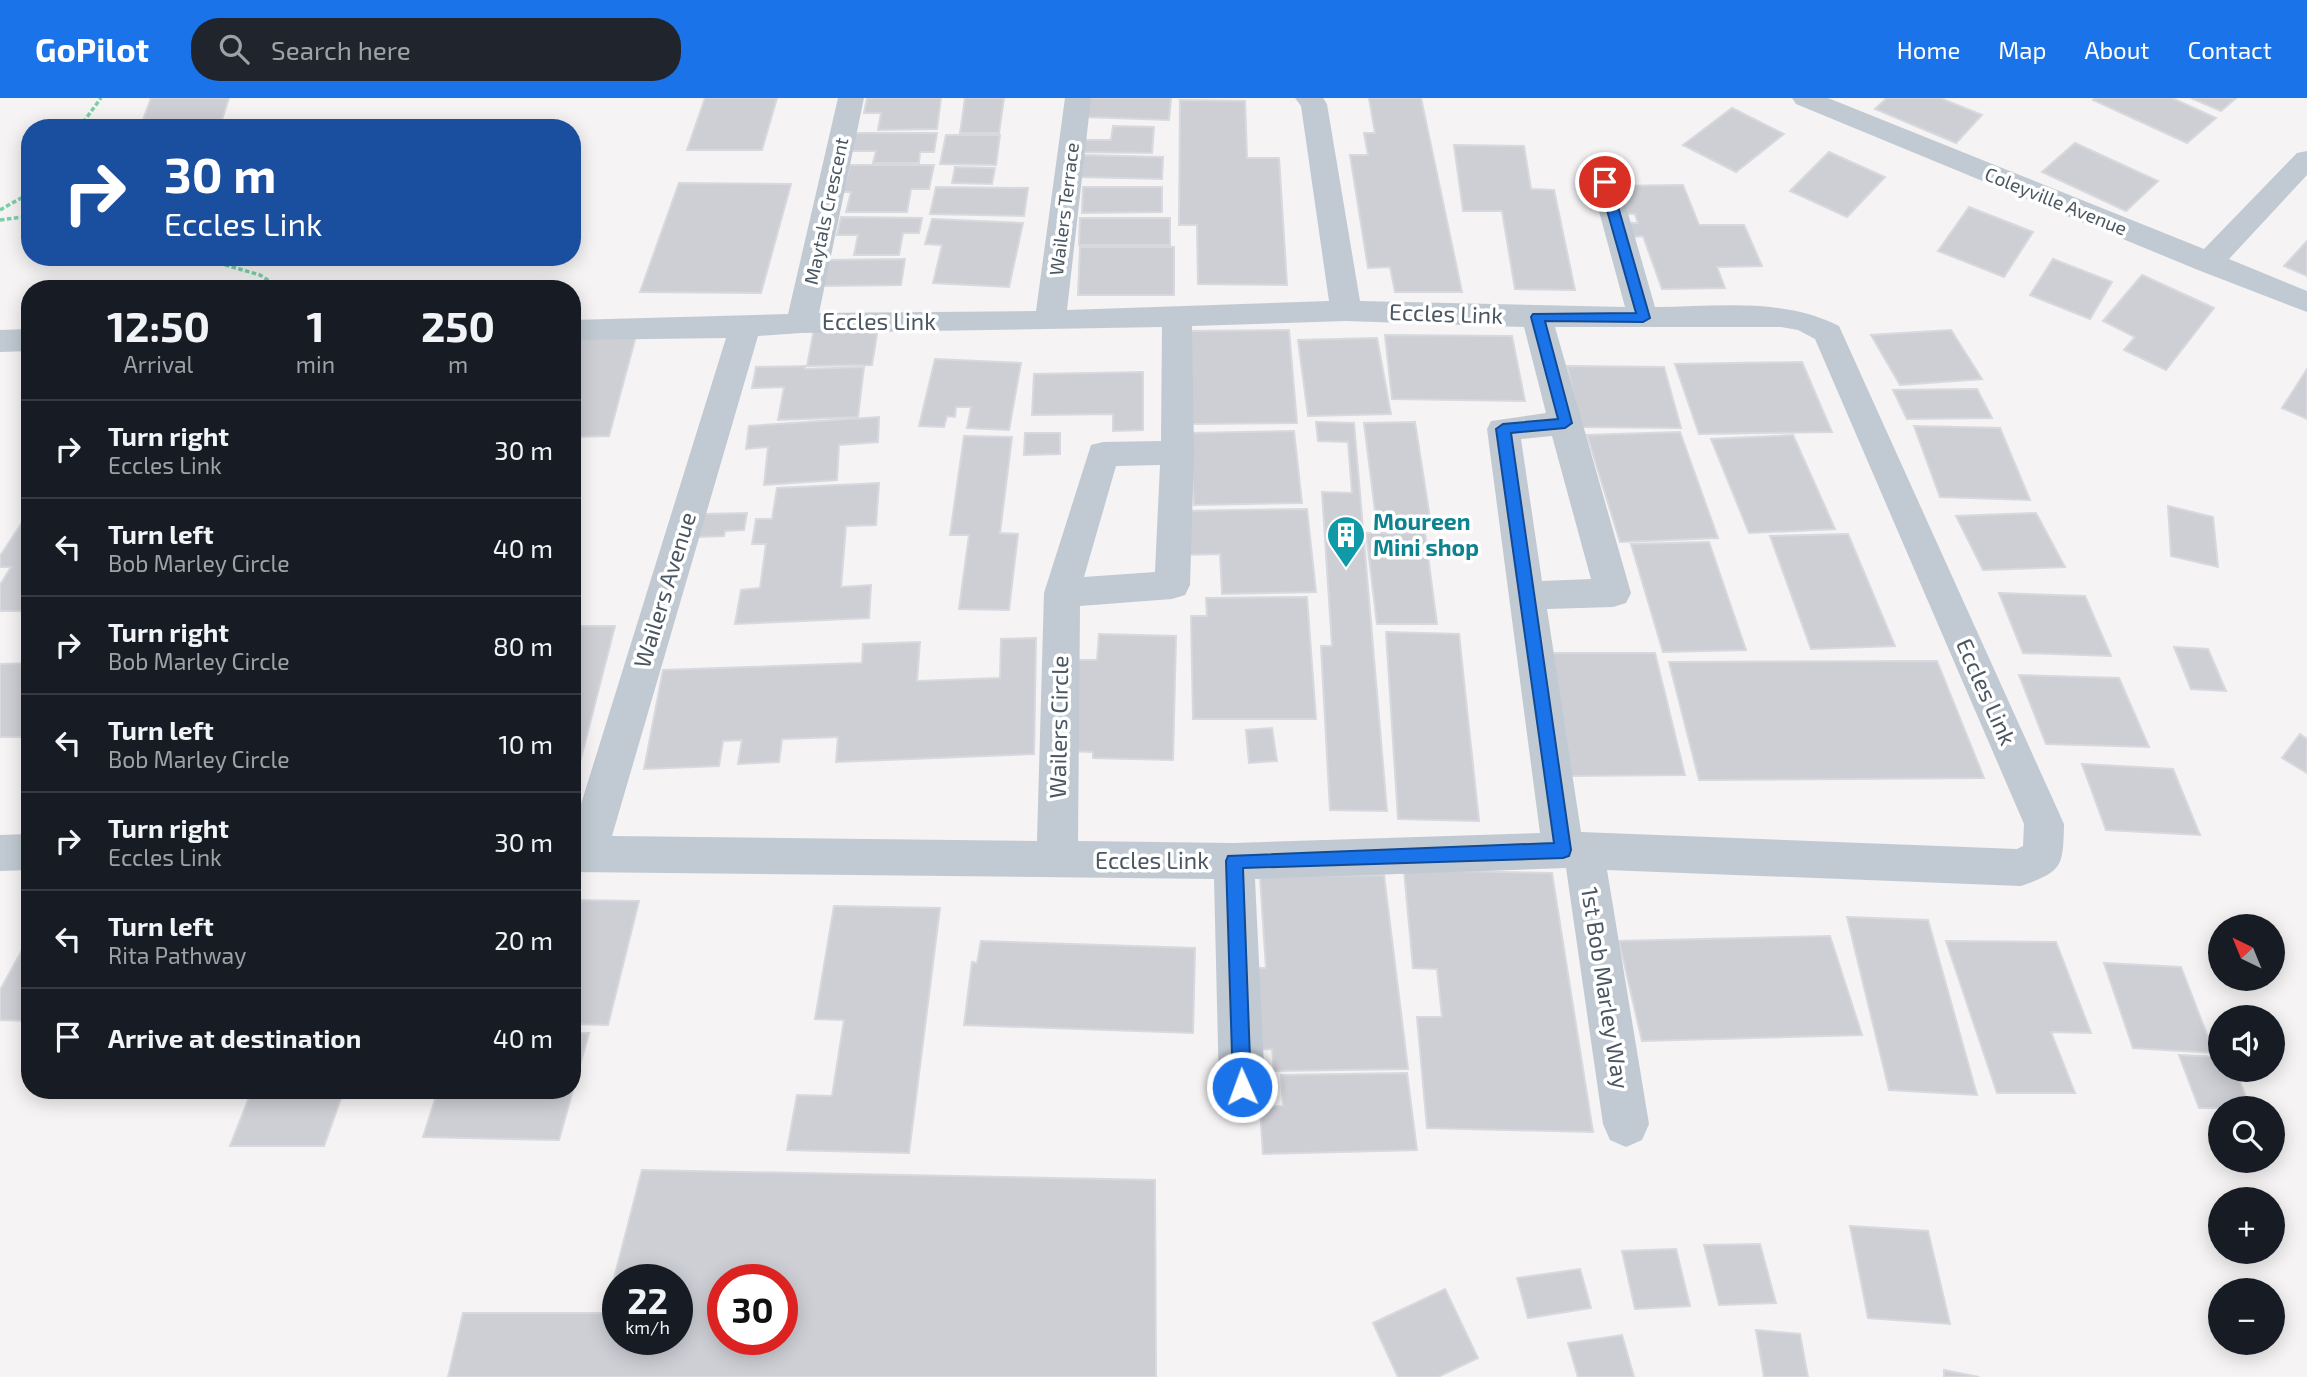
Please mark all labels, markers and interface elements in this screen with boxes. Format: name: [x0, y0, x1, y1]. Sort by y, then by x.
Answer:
search box: [191, 18, 681, 81]
text: GoPilot: [35, 29, 149, 69]
icon: search: [215, 30, 253, 68]
text: Search here: [271, 34, 411, 65]
text: Home: [1897, 35, 1960, 64]
text: Map: [1998, 35, 2046, 64]
text: About: [2084, 35, 2150, 64]
text: Contact: [2188, 35, 2272, 64]
street label: Maytals Crescent: [799, 135, 852, 287]
street label: Wailers Terrace: [1044, 141, 1083, 277]
text: 30 m: [164, 144, 276, 203]
icon: right: [49, 147, 140, 238]
pin: [1575, 152, 1635, 212]
street label: Coleyville Avenue: [1982, 162, 2131, 240]
icon: arrive: [1586, 163, 1624, 201]
text: Eccles Link: [164, 204, 322, 242]
street label: Eccles Link: [1389, 297, 1504, 329]
text: 12:50: [107, 300, 210, 350]
text: 1: [306, 300, 325, 350]
text: 250: [421, 300, 495, 350]
street label: Eccles Link: [822, 307, 936, 335]
text: Arrival: [123, 350, 193, 378]
text: min: [296, 350, 335, 378]
text: m: [448, 350, 468, 378]
text: Turn right: [108, 420, 229, 451]
icon: right: [49, 430, 87, 468]
text: 30 m: [494, 434, 553, 465]
text: Eccles Link: [108, 451, 222, 479]
place label: Moureen Mini shop: [1373, 507, 1479, 561]
street label: Wailers Avenue: [627, 508, 701, 671]
building icon: Moureen Mini shop: [1325, 514, 1367, 569]
text: Turn left: [108, 518, 214, 549]
icon: left: [49, 528, 87, 566]
text: 40 m: [493, 532, 553, 563]
text: Bob Marley Circle: [108, 549, 290, 577]
text: Turn right: [108, 616, 229, 647]
icon: right: [49, 626, 87, 664]
text: 80 m: [493, 630, 553, 661]
street label: Eccles Link: [1951, 634, 2023, 750]
text: Bob Marley Circle: [108, 647, 290, 675]
street label: Wailers Circle: [1043, 655, 1073, 799]
text: Turn left: [108, 714, 214, 745]
icon: left: [49, 724, 87, 762]
text: 10 m: [498, 728, 553, 759]
text: Bob Marley Circle: [108, 745, 290, 773]
text: Turn right: [108, 812, 229, 843]
icon: right: [49, 822, 87, 860]
text: 30 m: [494, 826, 553, 857]
text: Eccles Link: [108, 843, 222, 871]
street label: Eccles Link: [1095, 846, 1209, 874]
street label: 1st Bob Marley Way: [1576, 885, 1636, 1091]
text: Turn left: [108, 910, 214, 941]
north arrow: [2208, 914, 2286, 990]
map controls: [2208, 914, 2285, 1355]
icon: left: [49, 920, 87, 958]
text: 20 m: [494, 924, 553, 955]
text: Rita Pathway: [108, 941, 246, 969]
button: sound: [2208, 1005, 2285, 1082]
icon: arrive: [49, 1018, 87, 1056]
text: Arrive at destination: [108, 1022, 361, 1053]
text: 40 m: [493, 1022, 553, 1053]
position arrow: [1205, 1050, 1279, 1124]
button: search: [2208, 1096, 2285, 1173]
button: +: [2208, 1187, 2285, 1264]
speed limit sign: 30: [707, 1264, 798, 1355]
button: −: [2208, 1278, 2285, 1355]
text: 22: [627, 1279, 668, 1321]
text: km/h: [625, 1316, 670, 1338]

